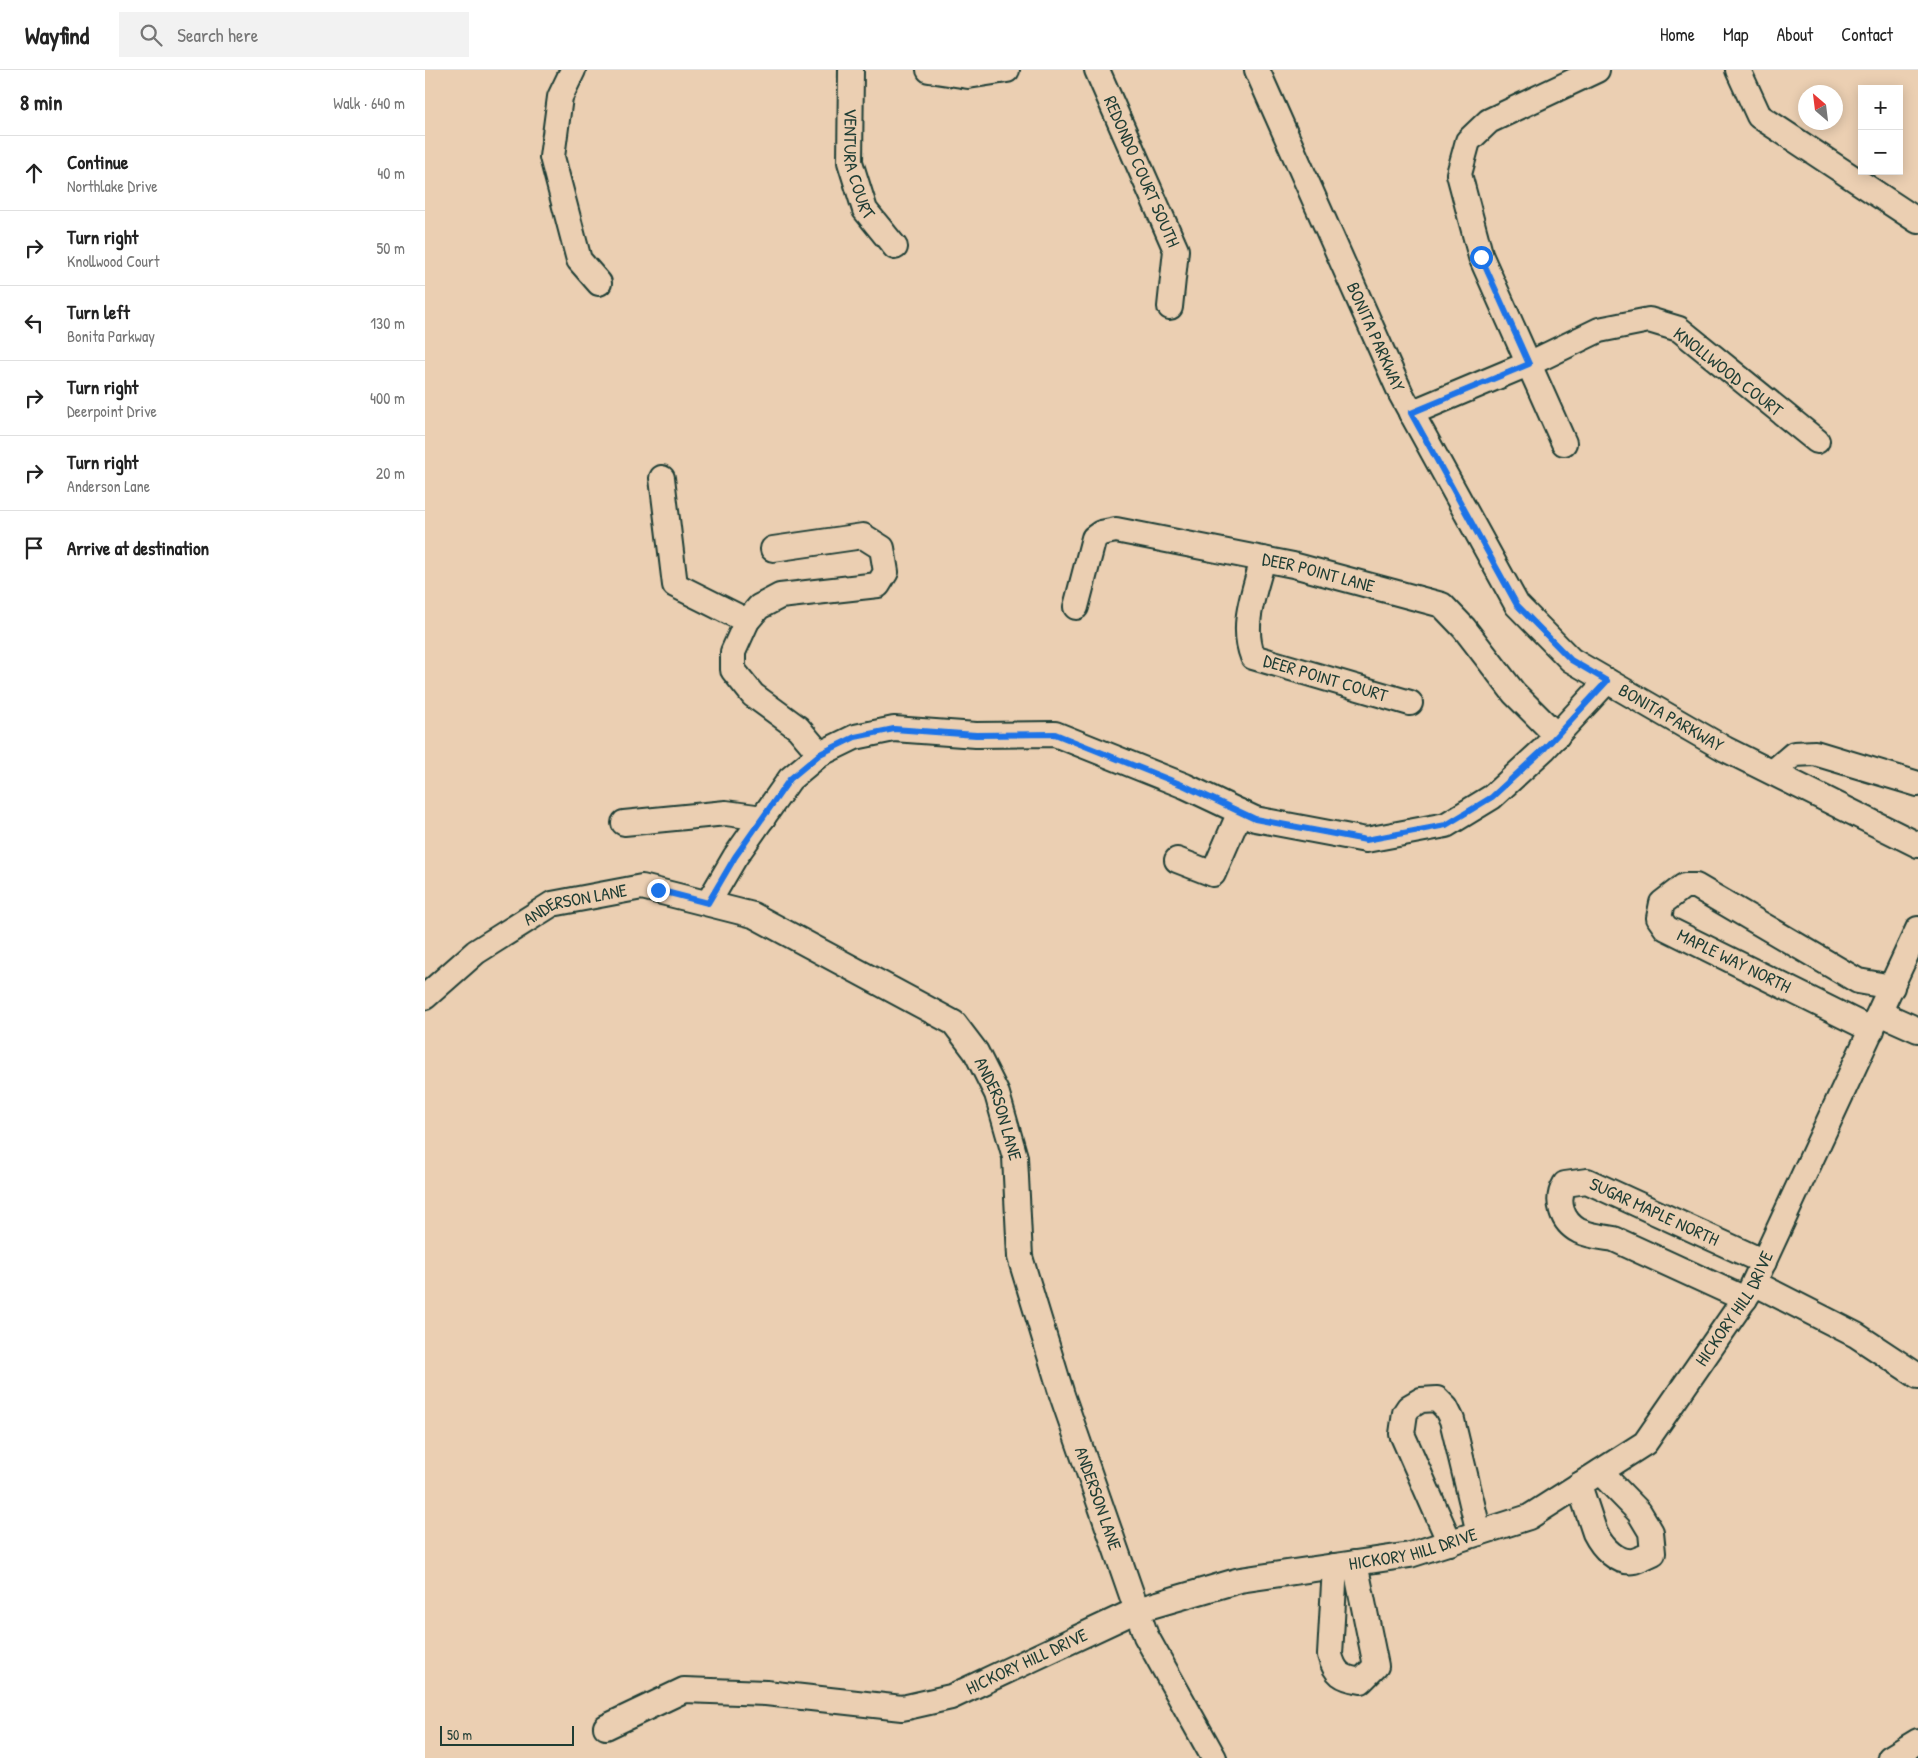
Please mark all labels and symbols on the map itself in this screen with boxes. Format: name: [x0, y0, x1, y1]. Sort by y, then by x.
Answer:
north arrow: [1798, 85, 1843, 130]
street label: REDONDO COURT SOUTH: [1098, 92, 1186, 251]
street label: VENTURA COURT: [838, 108, 881, 225]
route start: [1470, 246, 1493, 269]
street label: BONITA PARKWAY: [1341, 278, 1411, 395]
street label: KNOLLWOOD COURT: [1668, 321, 1789, 423]
street label: DEER POINT LANE: [1260, 546, 1377, 598]
street label: DEER POINT COURT: [1261, 648, 1391, 708]
street label: BONITA PARKWAY: [1614, 677, 1728, 758]
street label: ANDERSON LANE: [518, 877, 629, 931]
route end: [647, 879, 670, 902]
street label: MAPLE WAY NORTH: [1673, 922, 1795, 999]
street label: ANDERSON LANE: [969, 1053, 1028, 1163]
street label: SUGAR MAPLE NORTH: [1586, 1171, 1723, 1252]
street label: HICKORY HILL DRIVE: [1689, 1247, 1779, 1371]
street label: ANDERSON LANE: [1069, 1443, 1128, 1554]
street label: HICKORY HILL DRIVE: [1347, 1521, 1480, 1576]
street label: HICKORY HILL DRIVE: [962, 1622, 1091, 1700]
scale bar: [440, 1723, 574, 1746]

